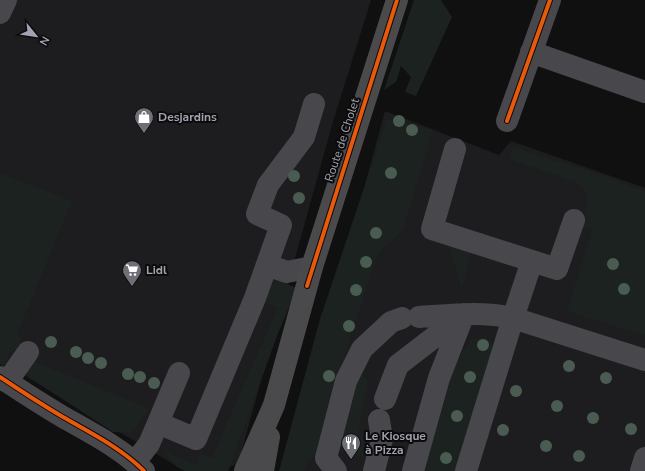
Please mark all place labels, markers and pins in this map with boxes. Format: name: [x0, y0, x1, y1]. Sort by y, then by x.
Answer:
shop icon: Desjardins: [133, 106, 155, 134]
place label: Desjardins: [158, 109, 217, 125]
supermarket icon: Lidl: [121, 259, 143, 287]
place label: Lidl: [146, 262, 167, 278]
place label: Le Kiosque à Pizza: [365, 428, 426, 458]
restaurant icon: Le Kiosque à Pizza: [340, 432, 362, 460]

